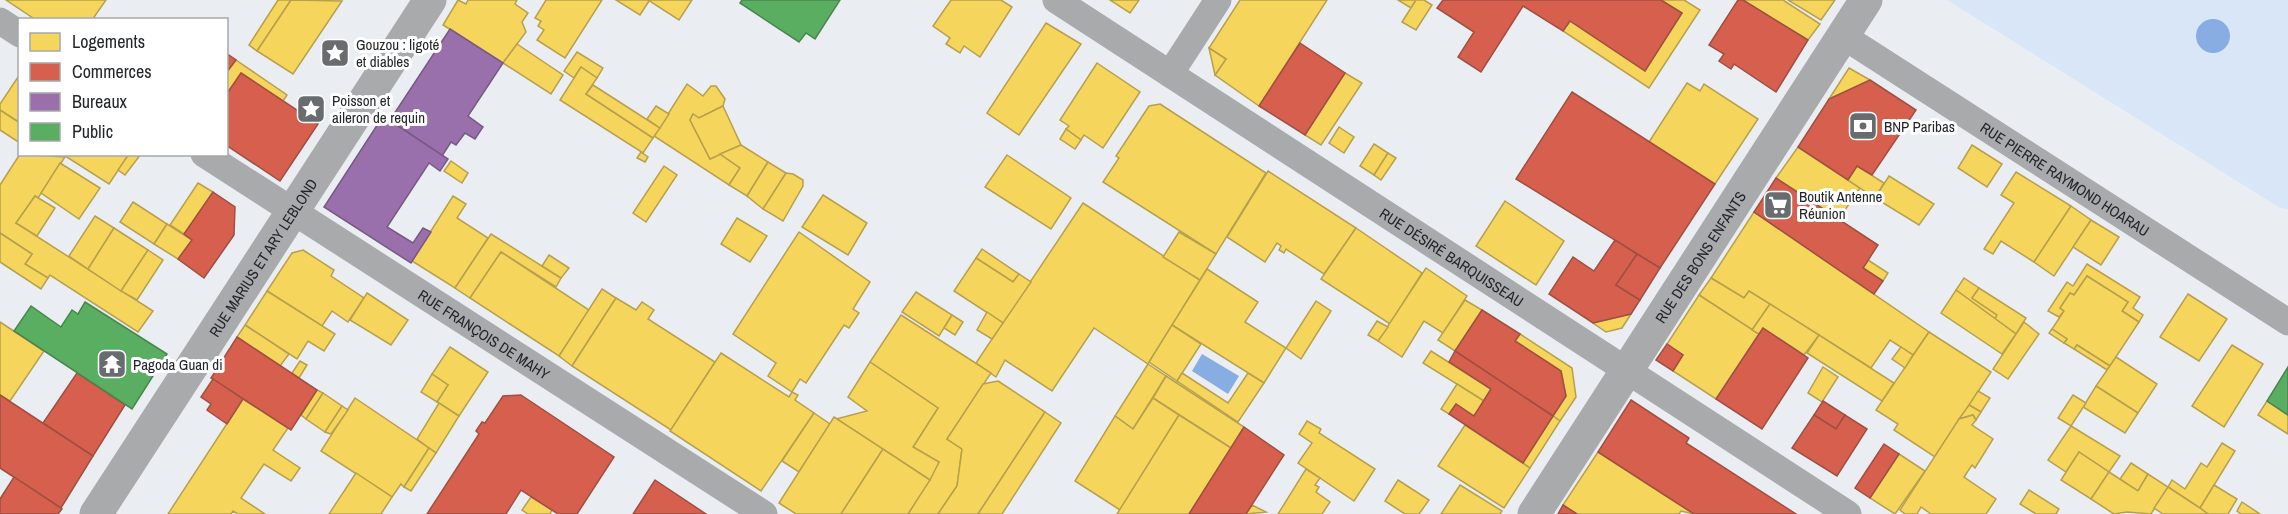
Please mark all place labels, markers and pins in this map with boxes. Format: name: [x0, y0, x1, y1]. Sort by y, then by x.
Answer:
place label: Gouzou : ligoté et diables: [356, 34, 440, 72]
place icon: Gouzou : ligoté et diables: [319, 37, 351, 69]
place label: Poisson et aileron de requin: [332, 90, 425, 128]
place icon: Poisson et aileron de requin: [295, 93, 327, 125]
bank icon: BNP Paribas: [1847, 110, 1879, 142]
place label: BNP Paribas: [1884, 116, 1955, 137]
place label: Boutik Antenne Réunion: [1799, 186, 1883, 224]
supermarket icon: Boutik Antenne Réunion: [1762, 189, 1794, 221]
temple icon: Pagoda Guan di: [96, 348, 128, 380]
place label: Pagoda Guan di: [133, 354, 223, 375]

